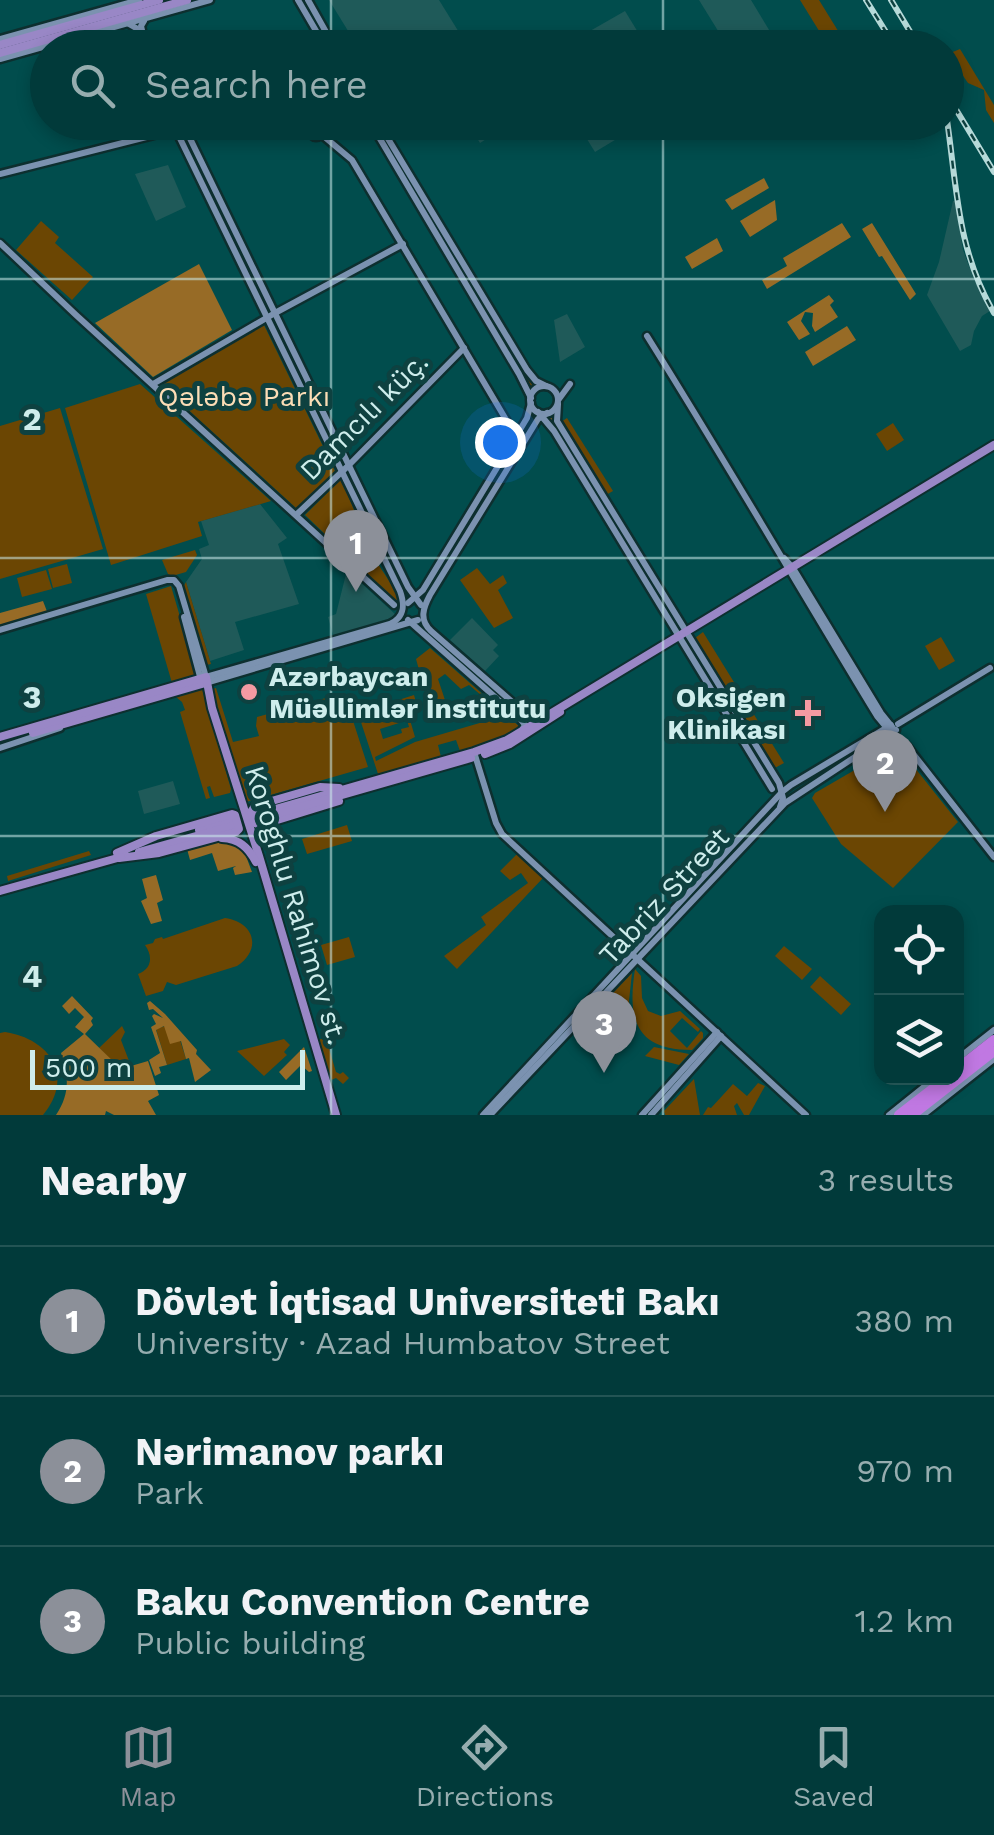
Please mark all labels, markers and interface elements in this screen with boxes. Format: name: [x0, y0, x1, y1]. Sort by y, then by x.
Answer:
search box: [30, 30, 964, 140]
icon: search: [65, 58, 120, 113]
text: Search here: [145, 63, 368, 107]
street label: Damcılı küç.: [293, 345, 435, 487]
park label: Qələbə Parkı: [158, 380, 330, 413]
text: 2: [22, 400, 42, 438]
your location: [475, 417, 526, 468]
pin: 1: [324, 510, 388, 592]
place label: Azərbaycan Müəllimlər İnstitutu: [269, 660, 546, 725]
text: 3: [23, 678, 41, 716]
marker: Azərbaycan Müəllimlər İnstitutu: [238, 681, 260, 703]
place label: Oksigen Klinikası: [667, 681, 786, 746]
marker: Oksigen Klinikası: [795, 700, 821, 726]
pin: 2: [852, 730, 918, 812]
street label: Koroghlu Rahimov st.: [238, 762, 354, 1048]
street label: Tabriz Street: [592, 821, 736, 971]
map controls: [874, 905, 964, 1085]
button: locate: [874, 905, 964, 995]
text: 4: [22, 957, 42, 995]
pin: 3: [572, 990, 636, 1073]
button: layers: [874, 995, 964, 1085]
scale bar: [30, 1045, 305, 1090]
text: 500 m: [45, 1051, 132, 1084]
text: Nearby: [40, 1156, 187, 1205]
text: 3 results: [817, 1161, 954, 1199]
text: Dövlət İqtisad Universiteti Bakı: [135, 1280, 720, 1324]
text: 1: [66, 1302, 79, 1340]
text: 380 m: [854, 1302, 954, 1340]
text: University · Azad Humbatov Street: [135, 1324, 670, 1362]
text: Nərimanov parkı: [135, 1430, 444, 1474]
text: 2: [63, 1452, 82, 1490]
text: 970 m: [856, 1452, 954, 1490]
text: Park: [135, 1474, 204, 1512]
text: Baku Convention Centre: [135, 1580, 590, 1624]
text: 3: [63, 1602, 82, 1640]
text: 1.2 km: [855, 1602, 954, 1640]
text: Public building: [135, 1624, 365, 1662]
tab: Map: [120, 1720, 177, 1813]
tab: Directions: [416, 1720, 554, 1813]
tab: Saved: [793, 1720, 874, 1813]

